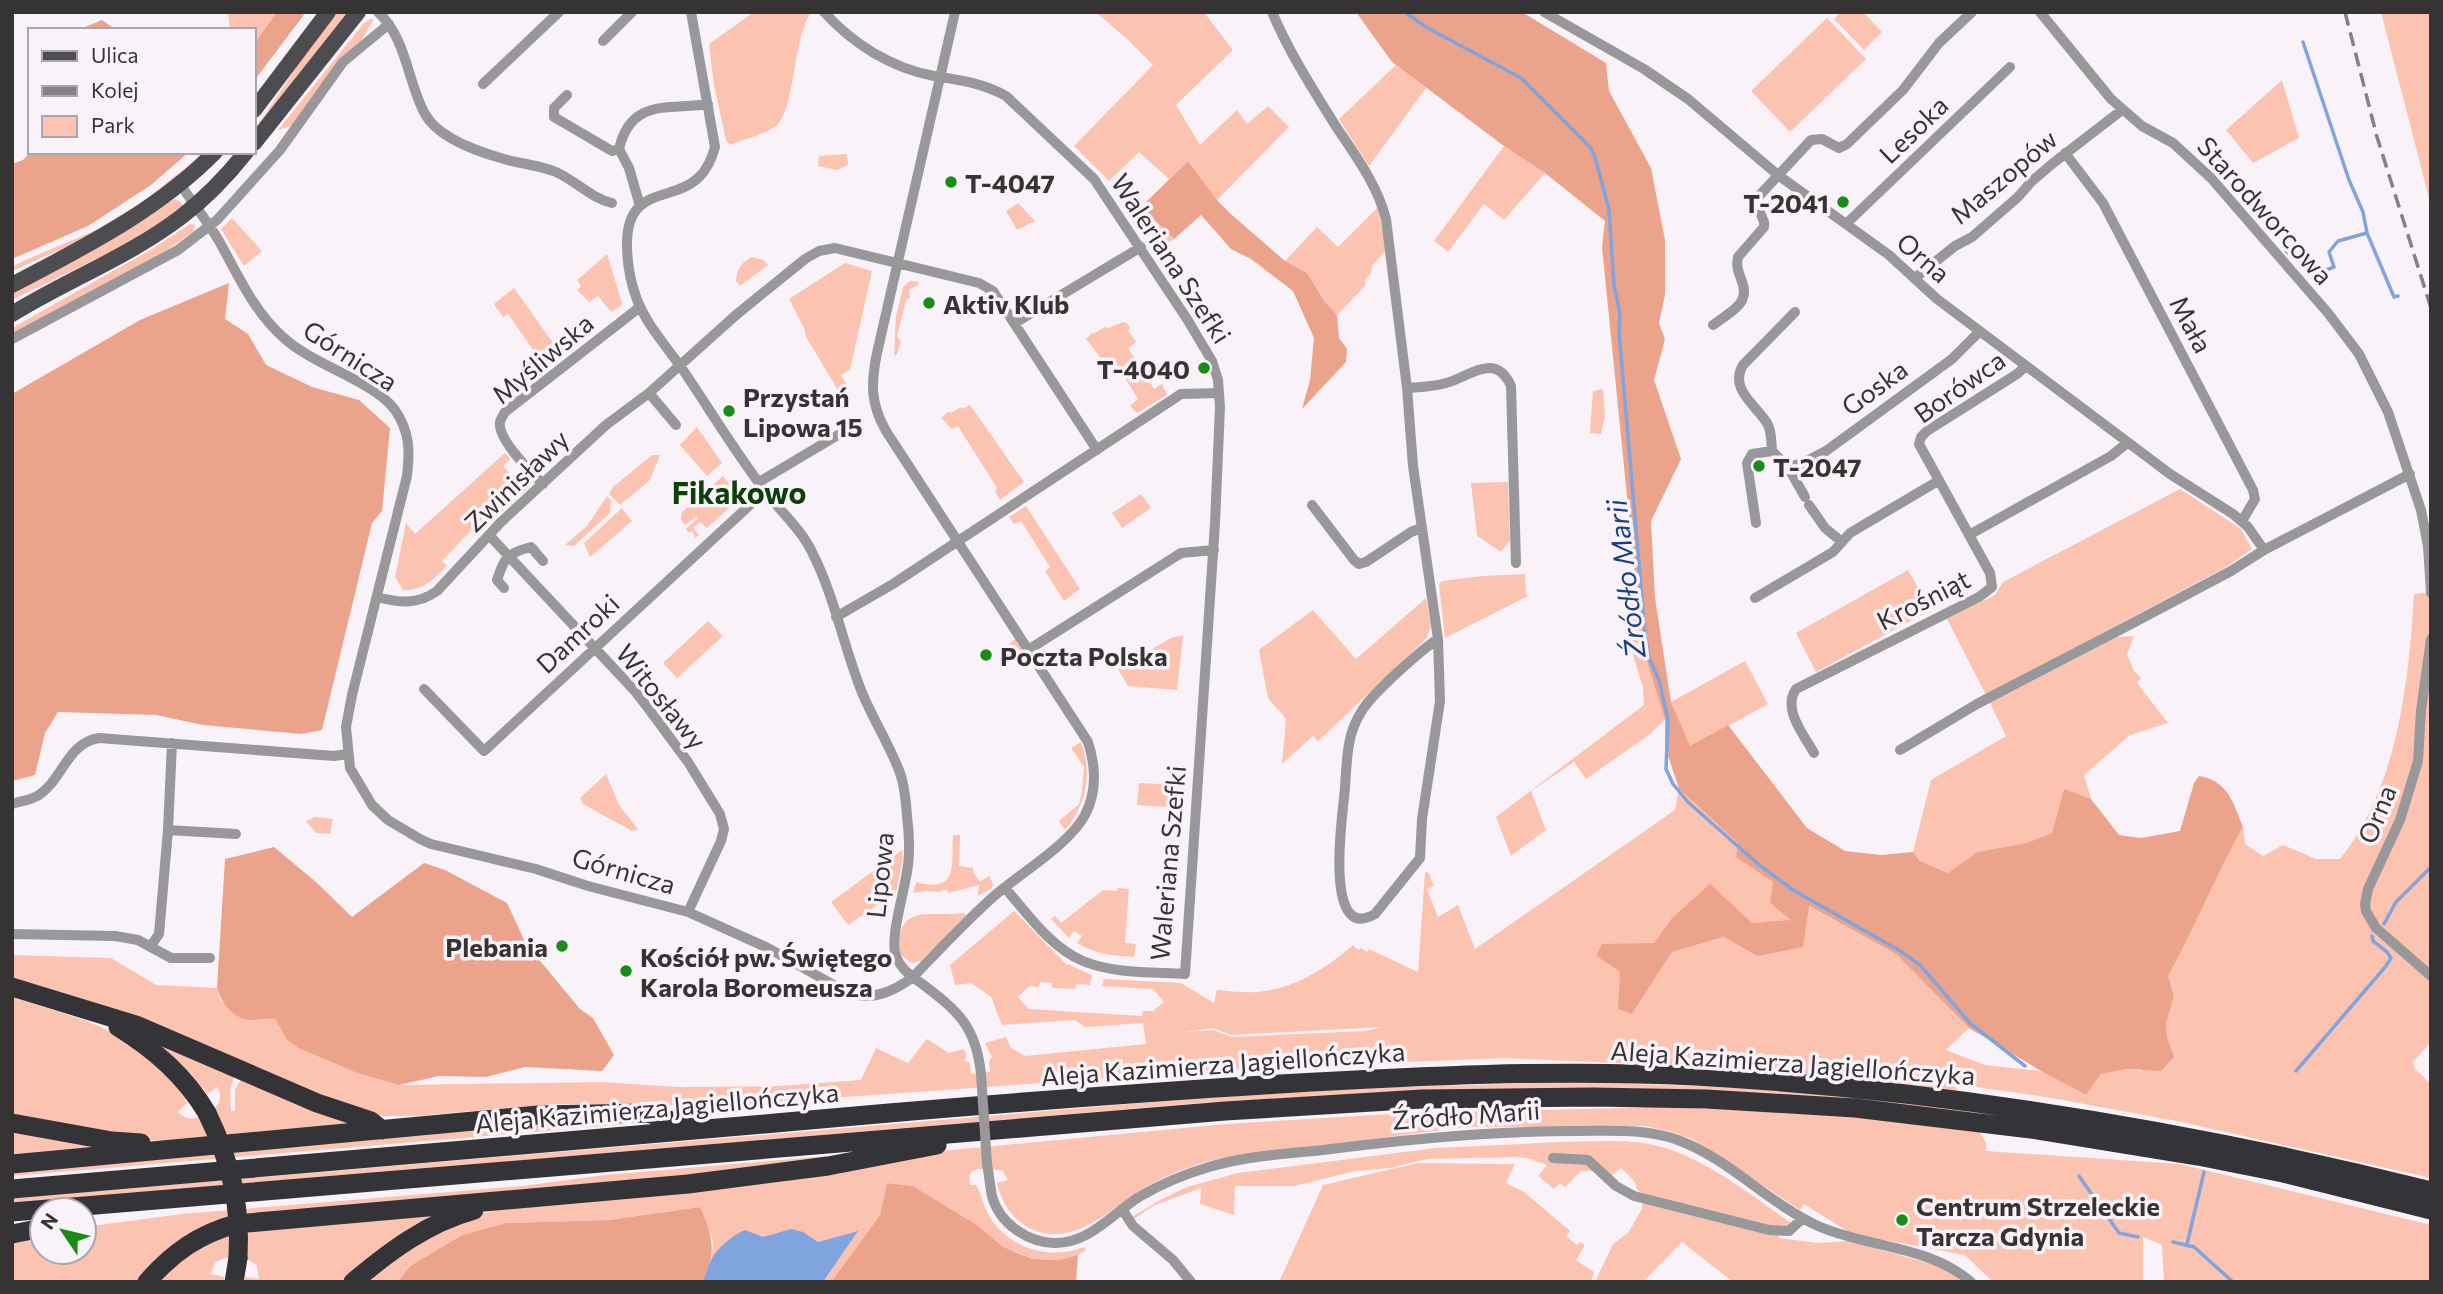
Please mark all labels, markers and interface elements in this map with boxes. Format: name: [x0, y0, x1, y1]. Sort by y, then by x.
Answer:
legend: [28, 28, 256, 154]
text: Ulica: [91, 42, 138, 67]
text: Kolej: [91, 77, 139, 102]
street label: Lesoka: [1872, 89, 1954, 169]
text: Park: [91, 112, 135, 137]
street label: Maszopów: [1943, 122, 2063, 230]
street label: Starodworcowa: [2192, 130, 2340, 290]
place label: T-4047: [965, 167, 1055, 198]
street label: Waleriana Szefki: [1106, 167, 1238, 349]
marker: T-4047: [943, 174, 959, 190]
place label: T-2041: [1743, 187, 1829, 218]
marker: T-2041: [1835, 194, 1851, 210]
street label: Orna: [1891, 226, 1957, 288]
place label: Aktiv Klub: [943, 288, 1069, 319]
street label: Mała: [2164, 290, 2220, 358]
marker: Aktiv Klub: [921, 295, 937, 311]
street label: Myśliwska: [485, 307, 599, 409]
street label: Górnicza: [298, 313, 404, 397]
street label: Borówca: [1907, 343, 2011, 429]
place label: T-4040: [1097, 353, 1190, 384]
street label: Goska: [1835, 353, 1913, 421]
marker: T-4040: [1196, 360, 1212, 376]
place label: Przystań Lipowa 15: [743, 381, 863, 442]
marker: Przystań Lipowa 15: [721, 403, 737, 419]
street label: Zwinisławy: [457, 423, 575, 537]
place label: T-2047: [1773, 451, 1861, 482]
marker: T-2047: [1751, 458, 1767, 474]
district label: Fikakowo: [672, 473, 806, 510]
water label: Źródło Marii: [1598, 497, 1652, 661]
street label: Krośniąt: [1871, 562, 1975, 636]
street label: Damroki: [529, 587, 625, 679]
street label: Witosławy: [610, 637, 714, 755]
place label: Poczta Polska: [1000, 640, 1168, 671]
marker: Poczta Polska: [978, 647, 994, 663]
street label: Waleriana Szefki: [1143, 764, 1191, 962]
street label: Orna: [2350, 780, 2402, 848]
street label: Lipowa: [859, 831, 899, 919]
street label: Górnicza: [569, 841, 679, 899]
place label: Plebania: [445, 931, 548, 962]
marker: Plebania: [554, 938, 570, 954]
place label: Kościół pw. Świętego Karola Boromeusza: [640, 941, 892, 1002]
marker: Kościół pw. Świętego Karola Boromeusza: [618, 963, 634, 979]
street label: Aleja Kazimierza Jagiellończyka: [1610, 1034, 1976, 1090]
street label: Aleja Kazimierza Jagiellończyka: [1040, 1035, 1406, 1091]
street label: Aleja Kazimierza Jagiellończyka: [474, 1076, 840, 1138]
street label: Źródło Marii: [1391, 1093, 1541, 1135]
place label: Centrum Strzeleckie Tarcza Gdynia: [1916, 1190, 2160, 1251]
north arrow: [28, 1196, 98, 1266]
text: N: [35, 1209, 62, 1233]
marker: Centrum Strzeleckie Tarcza Gdynia: [1894, 1212, 1910, 1228]

